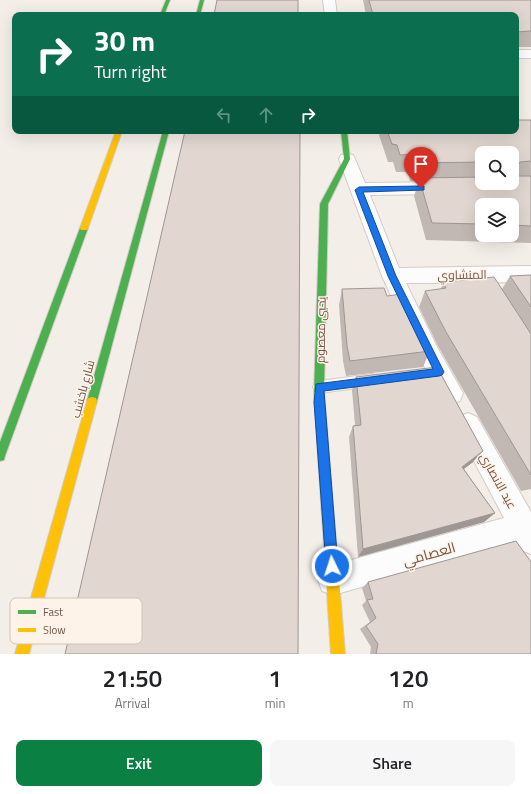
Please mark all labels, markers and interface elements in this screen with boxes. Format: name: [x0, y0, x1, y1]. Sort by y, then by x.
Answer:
text: 30 m: [94, 19, 155, 62]
icon: right: [28, 28, 80, 80]
text: Turn right: [94, 58, 167, 85]
icon: left: [213, 104, 235, 126]
icon: ahead: [255, 104, 277, 126]
icon: right: [297, 104, 319, 126]
map controls: [475, 146, 519, 242]
button: search: [475, 146, 519, 190]
pin: [404, 147, 438, 188]
icon: arrive: [410, 153, 432, 175]
button: layers: [475, 198, 519, 242]
street label: المنشاوي: [437, 265, 487, 285]
street label: يحيي معصوم: [310, 296, 331, 363]
street label: شارع باخشب: [66, 358, 99, 420]
street label: عيد الانصاري: [474, 449, 522, 513]
street label: العصامي: [400, 536, 458, 573]
position arrow: [311, 545, 353, 587]
legend: [10, 598, 142, 644]
text: Fast: [43, 604, 63, 620]
text: Slow: [43, 622, 66, 638]
text: 21:50: [103, 660, 162, 696]
text: 1: [268, 660, 282, 696]
text: 120: [388, 660, 428, 696]
text: Arrival: [115, 693, 150, 713]
text: min: [265, 693, 285, 713]
text: m: [403, 693, 414, 713]
button: Exit: [16, 740, 262, 786]
button: Share: [270, 740, 515, 786]

